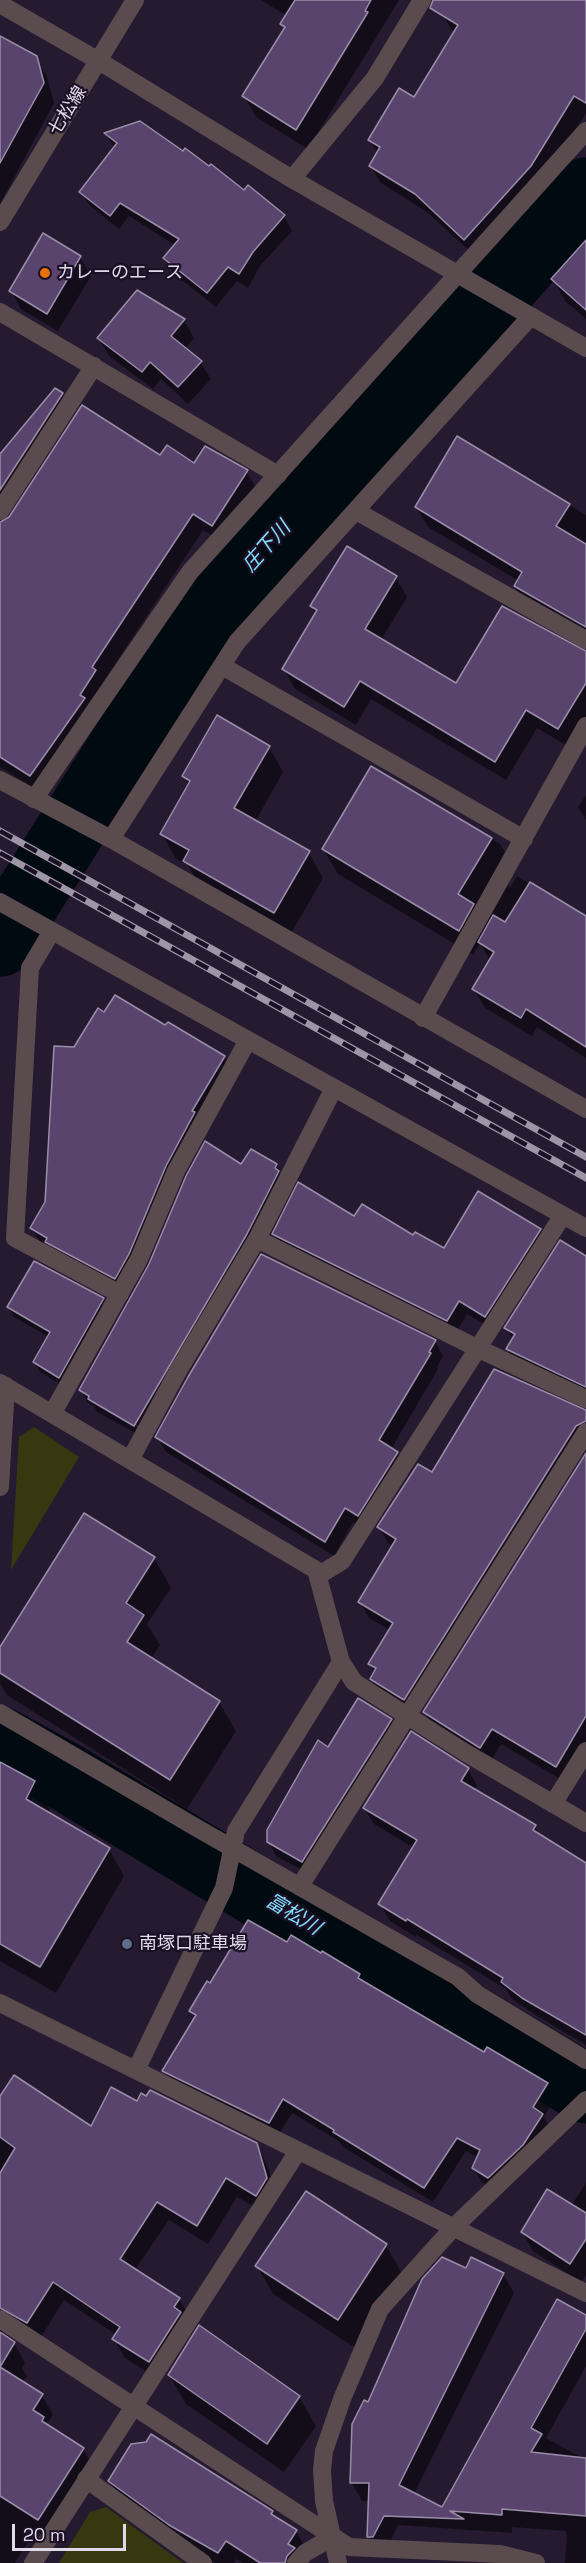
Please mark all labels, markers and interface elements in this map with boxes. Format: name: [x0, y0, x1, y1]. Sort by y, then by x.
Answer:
street label: 七松線: [45, 82, 91, 140]
place label: カレーのエース: [57, 262, 183, 284]
marker: カレーのエース: [38, 266, 52, 280]
water label: 庄下川: [238, 517, 296, 577]
water label: 富松川: [261, 1889, 325, 1941]
place label: 南塚口駐車場: [139, 1933, 247, 1955]
marker: 南塚口駐車場: [120, 1937, 134, 1951]
scale bar: [15, 2512, 129, 2550]
text: 20 m: [23, 2523, 66, 2546]

